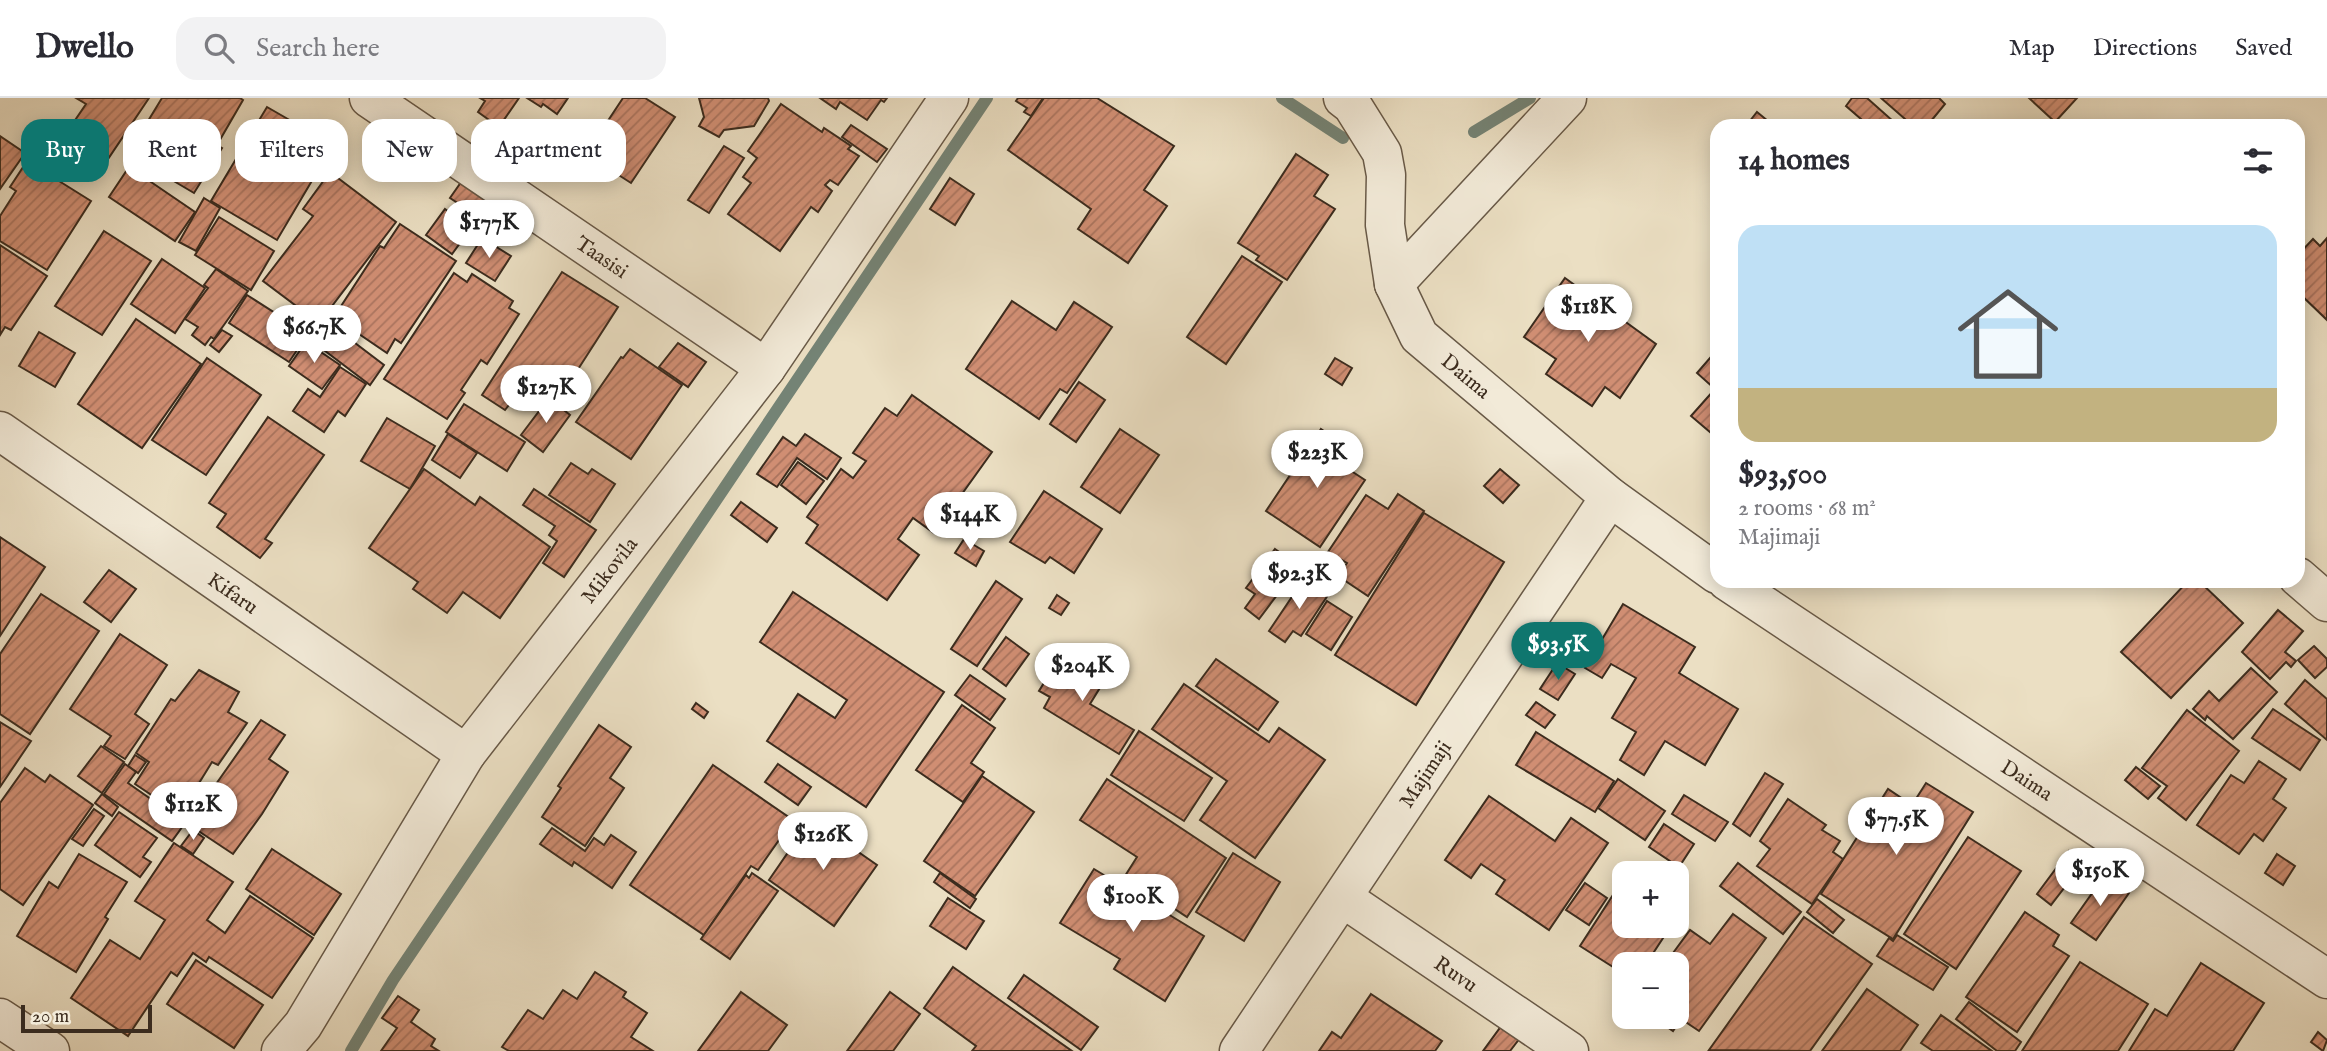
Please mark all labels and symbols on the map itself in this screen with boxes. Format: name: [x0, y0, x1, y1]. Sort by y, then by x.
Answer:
pin: $177K: [440, 200, 538, 260]
street label: Taasisi: [570, 231, 633, 286]
pin: $118K: [1539, 285, 1637, 344]
pin: $66.7K: [257, 306, 371, 365]
street label: Daima: [1435, 349, 1496, 406]
pin: $127K: [497, 366, 595, 425]
pin: $223K: [1268, 430, 1366, 490]
pin: $144K: [921, 492, 1019, 552]
street label: Mikovila: [576, 531, 645, 610]
pin: $92.3K: [1242, 552, 1356, 611]
street label: Kifaru: [201, 567, 263, 621]
pin: $93.5K: [1501, 622, 1615, 682]
pin: $204K: [1033, 644, 1131, 703]
street label: Majimaji: [1394, 736, 1458, 814]
street label: Daima: [1995, 754, 2058, 809]
pin: $112K: [144, 782, 242, 842]
pin: $77.5K: [1839, 798, 1953, 857]
pin: $126K: [774, 812, 872, 872]
pin: $150K: [2051, 848, 2149, 908]
pin: $100K: [1084, 874, 1182, 934]
street label: Ruvu: [1428, 951, 1482, 1000]
scale bar: [21, 1002, 152, 1034]

